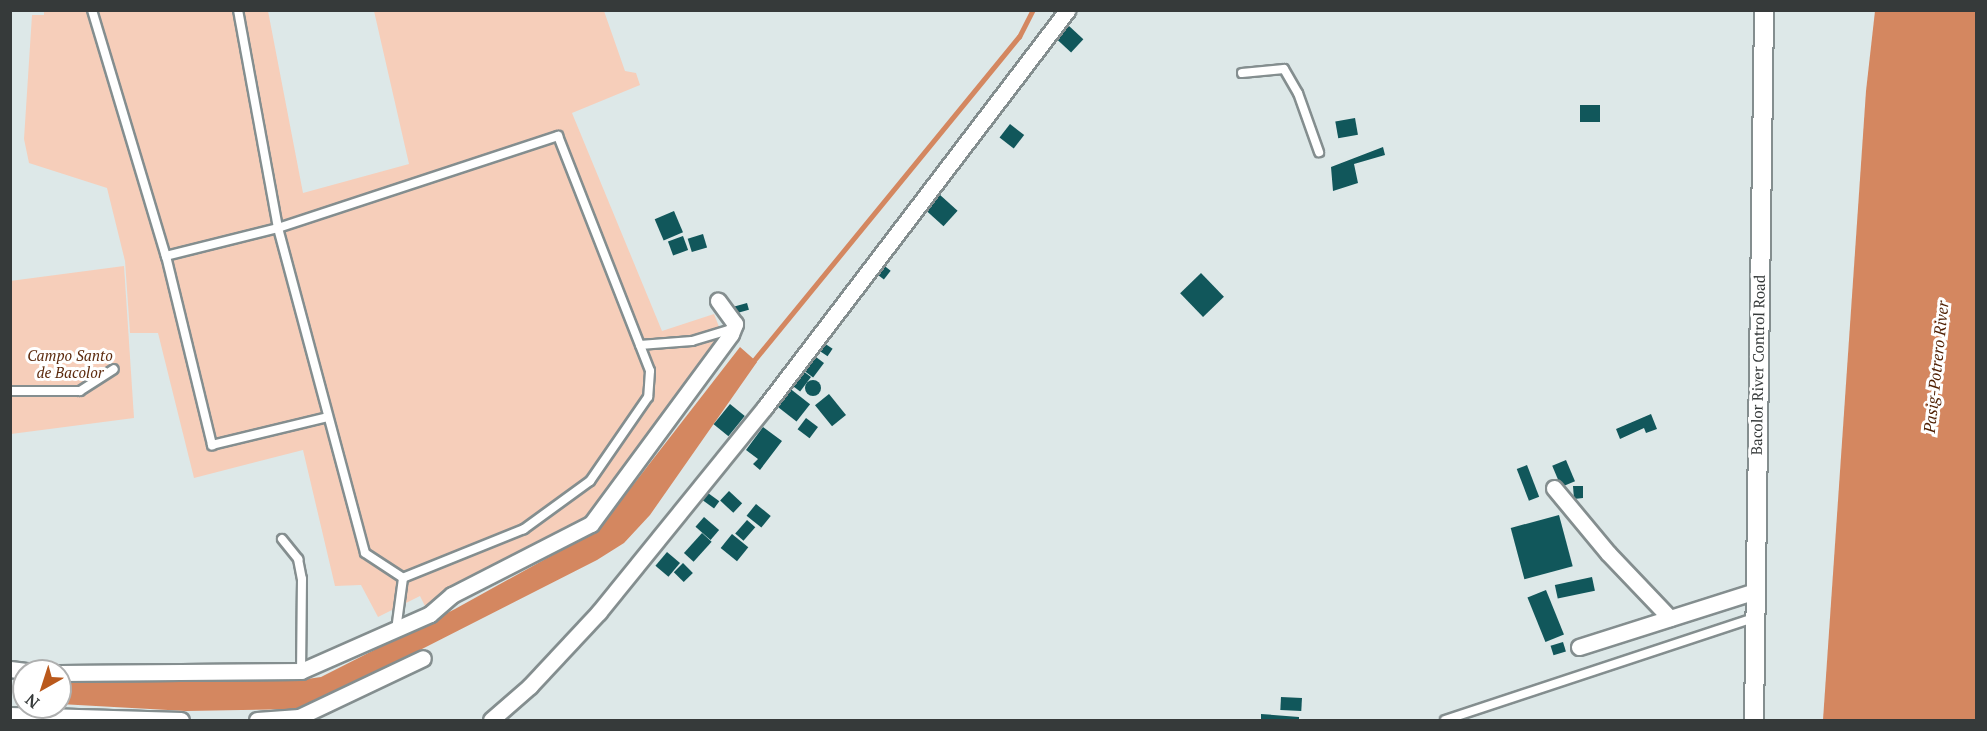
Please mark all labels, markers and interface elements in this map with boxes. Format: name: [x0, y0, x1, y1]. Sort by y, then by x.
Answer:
street label: Bacolor River Control Road: [1747, 275, 1769, 455]
water label: Pasig-Potrero River: [1920, 300, 1952, 434]
park label: Campo Santo de Bacolor: [27, 346, 113, 381]
north arrow: [12, 659, 72, 719]
text: N: [20, 689, 44, 714]

